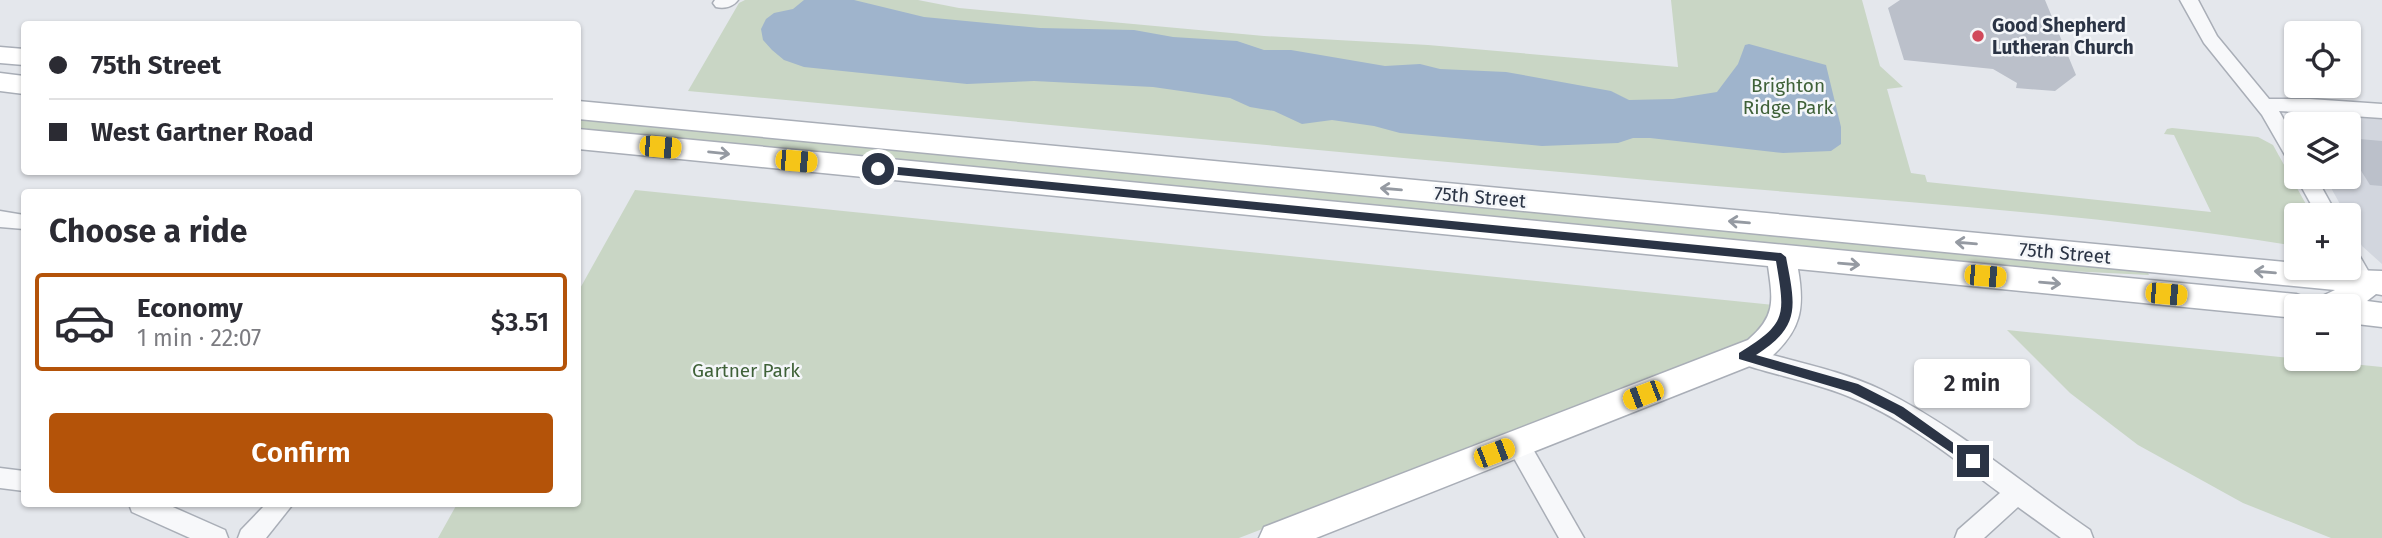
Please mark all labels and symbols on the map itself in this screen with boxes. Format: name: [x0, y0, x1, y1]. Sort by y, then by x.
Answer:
place label: Good Shepherd Lutheran Church: [1992, 14, 2134, 59]
marker: Good Shepherd Lutheran Church: [1970, 28, 1986, 44]
park label: Brighton Ridge Park: [1743, 74, 1834, 119]
car: [639, 135, 682, 159]
one-way arrow: [707, 147, 729, 160]
car: [775, 149, 818, 173]
route start: [862, 153, 894, 185]
one-way arrow: [1380, 182, 1403, 195]
street label: 75th Street: [1433, 182, 1527, 212]
one-way arrow: [1728, 215, 1751, 228]
one-way arrow: [1955, 236, 1977, 249]
street label: 75th Street: [2018, 238, 2112, 268]
one-way arrow: [1837, 258, 1859, 271]
car: [1964, 264, 2007, 288]
one-way arrow: [2254, 265, 2277, 278]
one-way arrow: [2038, 277, 2060, 290]
car: [2145, 282, 2188, 306]
park label: Gartner Park: [692, 359, 800, 382]
callout: 2 min: [1915, 360, 2031, 408]
car: [1620, 378, 1667, 412]
car: [1471, 436, 1518, 470]
route end: [1957, 445, 1989, 477]

